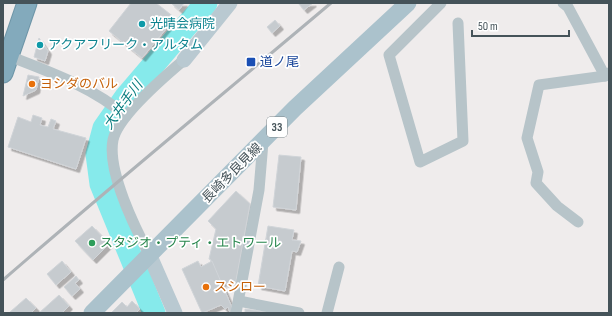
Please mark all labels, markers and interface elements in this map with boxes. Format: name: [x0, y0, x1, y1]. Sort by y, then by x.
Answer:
scale bar: [472, 12, 569, 38]
place label: 光晴会病院: [150, 16, 215, 32]
marker: 光晴会病院: [137, 19, 147, 29]
text: 50 m: [478, 19, 498, 34]
place label: アクアフリーク・アルタム: [48, 37, 203, 53]
marker: アクアフリーク・アルタム: [35, 40, 45, 50]
place label: 道ノ尾: [260, 54, 299, 70]
marker: 道ノ尾: [245, 56, 257, 68]
place label: ヨシダのバル: [40, 76, 118, 92]
water label: 大井手川: [100, 76, 148, 133]
marker: ヨシダのバル: [27, 79, 37, 89]
road number: 33: [267, 117, 287, 137]
street label: 長崎多良見線: [199, 140, 265, 206]
place label: スタジオ・プティ・エトワール: [100, 235, 281, 251]
marker: スタジオ・プティ・エトワール: [87, 238, 97, 248]
place label: スシロー: [214, 279, 266, 295]
marker: スシロー: [201, 282, 211, 292]

